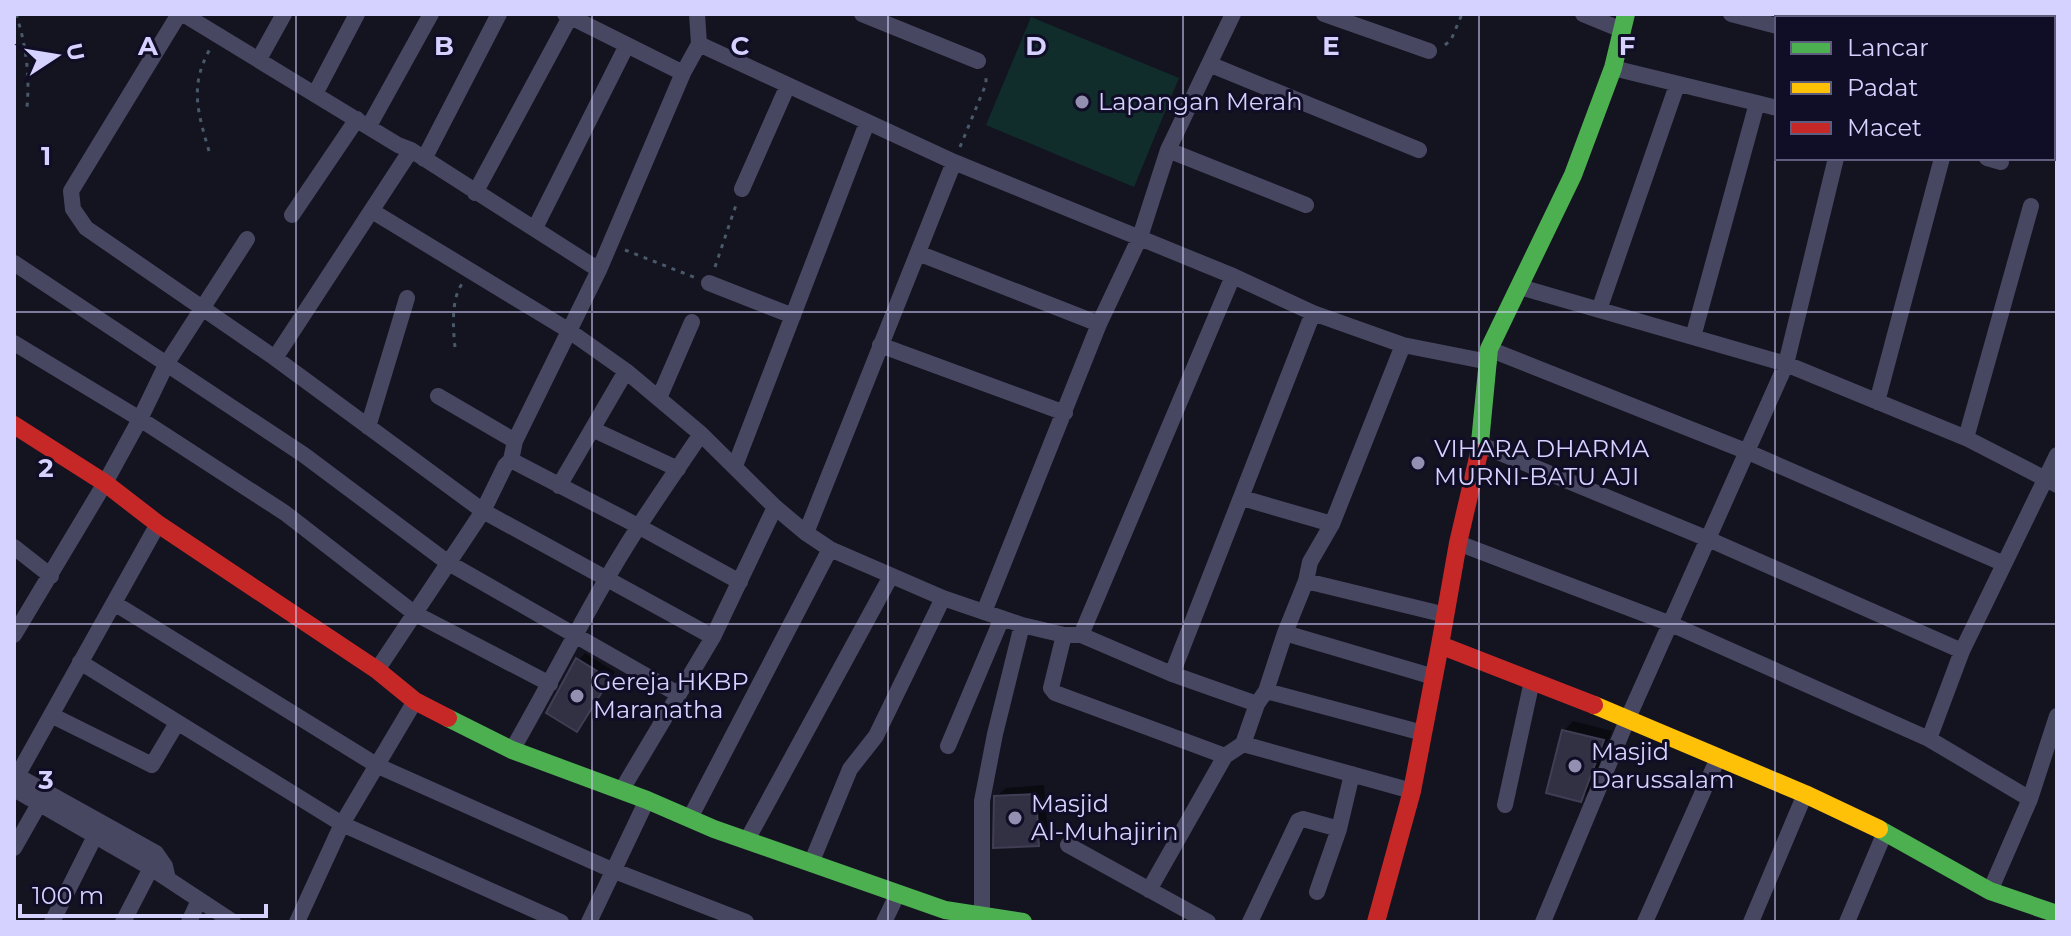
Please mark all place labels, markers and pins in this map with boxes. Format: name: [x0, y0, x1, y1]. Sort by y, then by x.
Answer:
place label: Lapangan Merah: [1098, 87, 1302, 116]
marker: Lapangan Merah: [1073, 93, 1091, 111]
place label: VIHARA DHARMA MURNI-BATU AJI: [1434, 434, 1650, 491]
marker: VIHARA DHARMA MURNI-BATU AJI: [1409, 454, 1427, 472]
place label: Gereja HKBP Maranatha: [593, 667, 749, 724]
marker: Gereja HKBP Maranatha: [568, 687, 586, 705]
place label: Masjid Darussalam: [1591, 737, 1734, 794]
marker: Masjid Darussalam: [1566, 757, 1584, 775]
place label: Masjid Al-Muhajirin: [1031, 789, 1178, 846]
marker: Masjid Al-Muhajirin: [1006, 809, 1024, 827]

